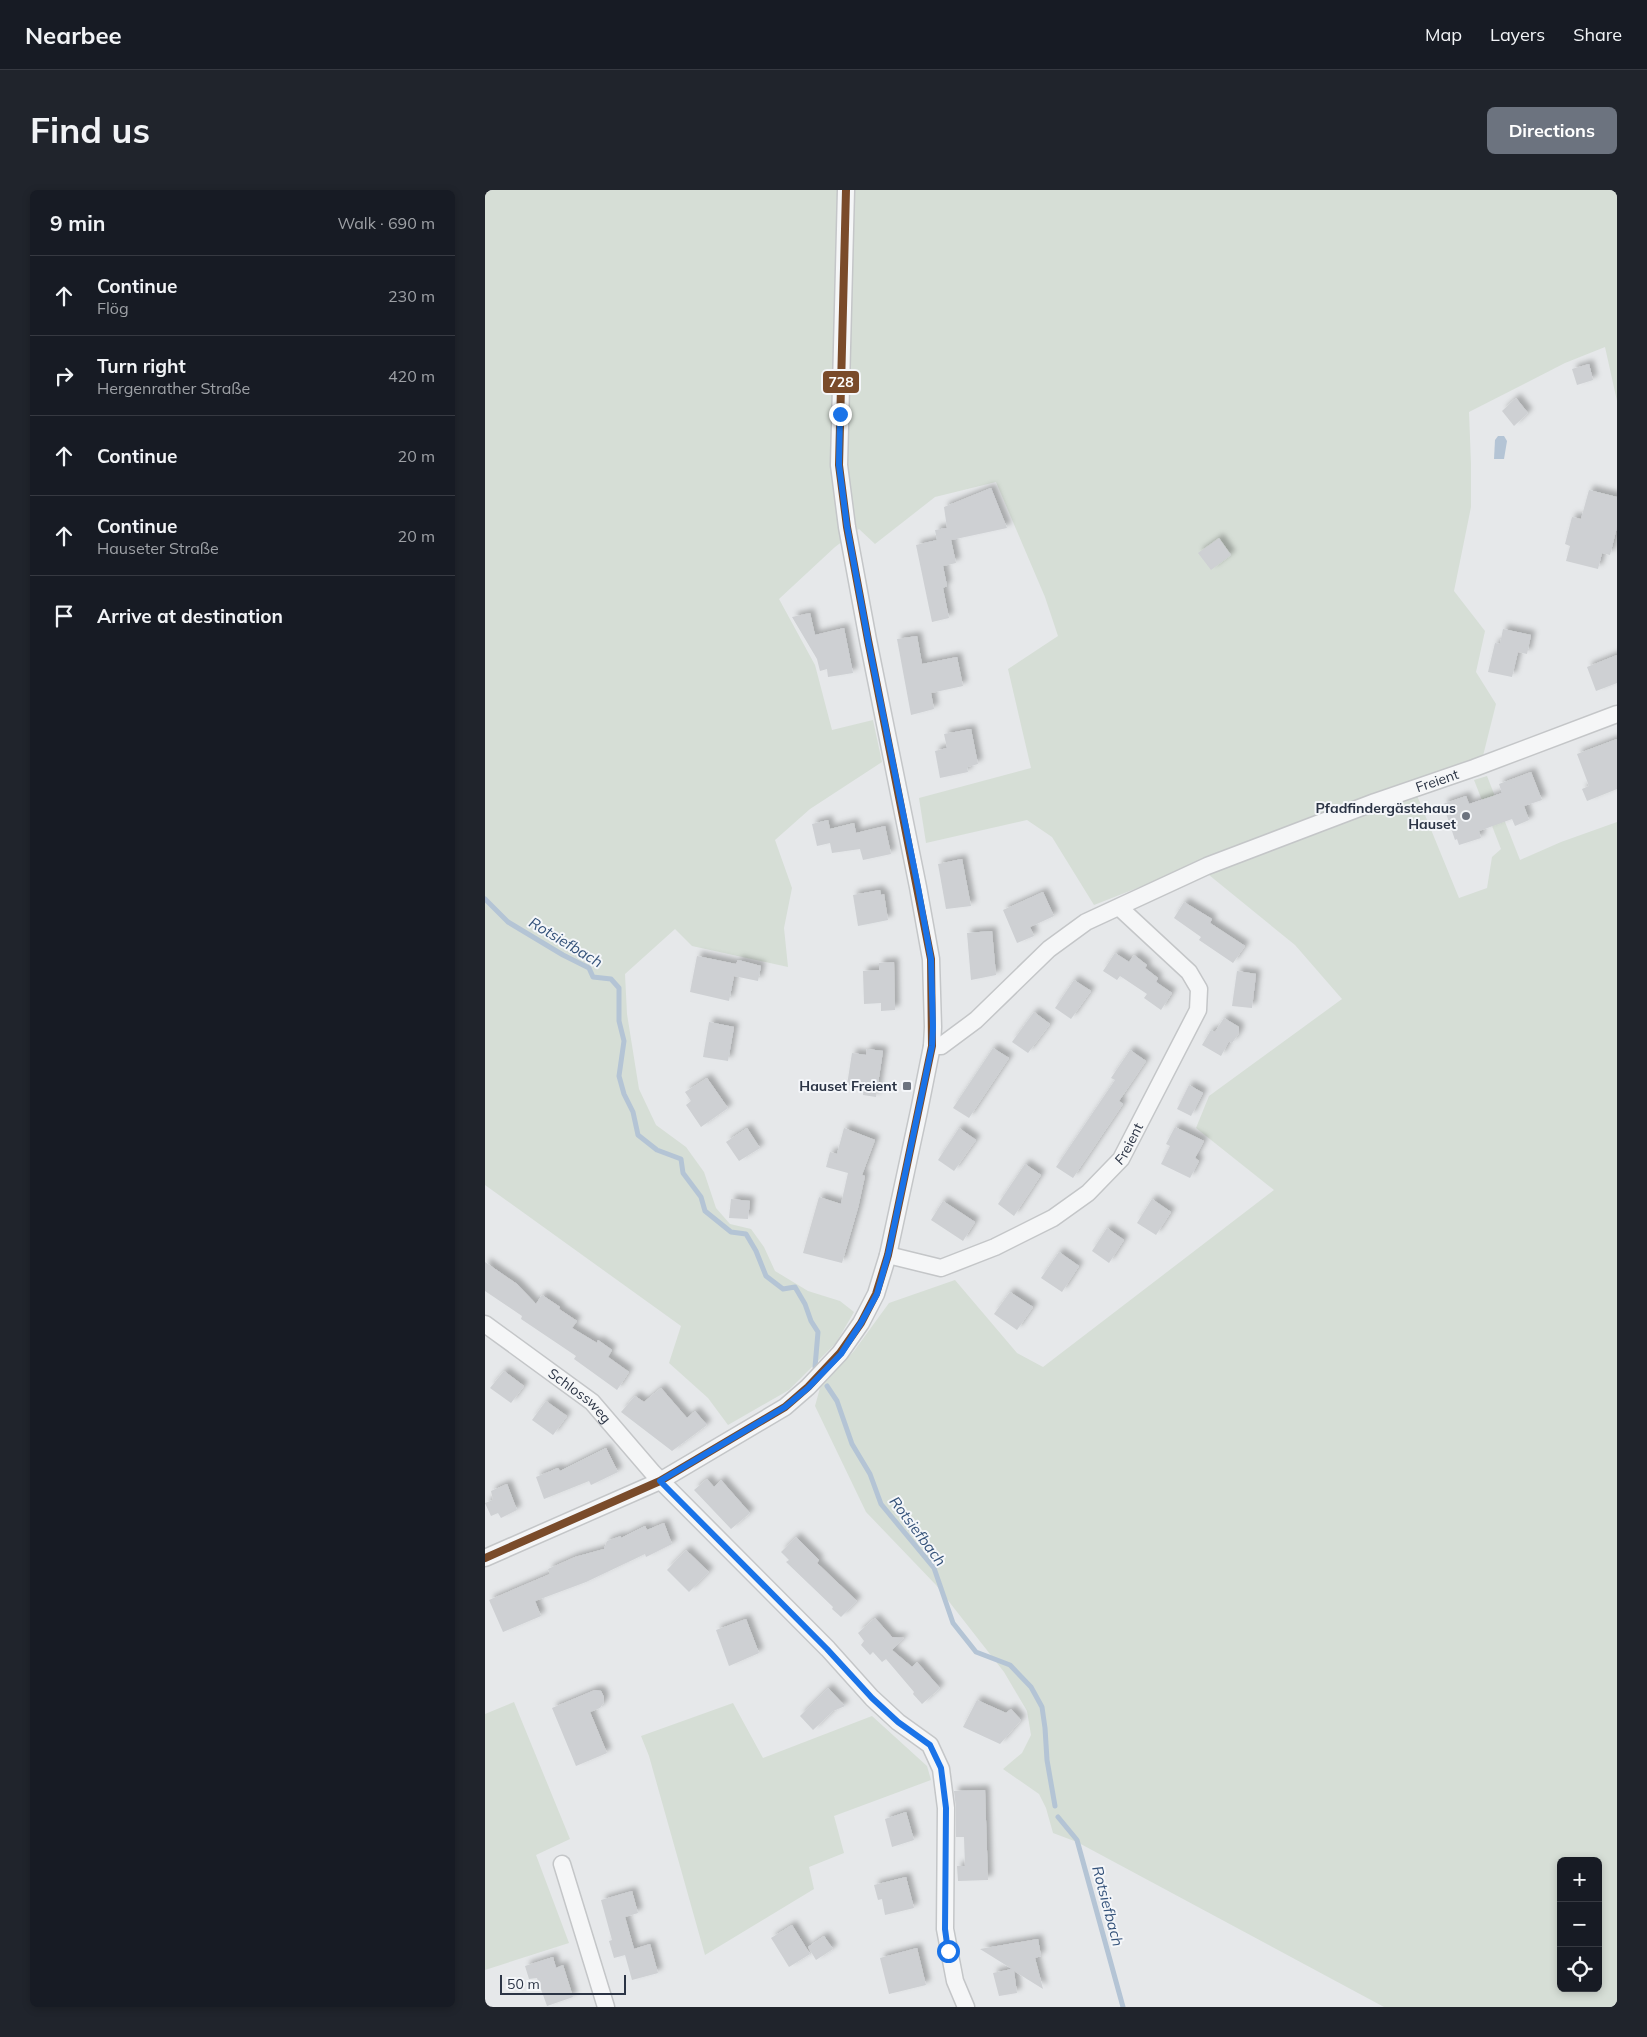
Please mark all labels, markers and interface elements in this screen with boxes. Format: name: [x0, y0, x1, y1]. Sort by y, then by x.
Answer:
text: Nearbee: [25, 20, 122, 50]
text: Map: [1425, 23, 1462, 46]
text: Layers: [1490, 23, 1545, 46]
text: Share: [1573, 23, 1622, 46]
button: Directions: [1487, 107, 1617, 154]
text: Find us: [30, 108, 150, 152]
text: 9 min: [50, 210, 105, 236]
text: Walk · 690 m: [337, 213, 435, 233]
text: Continue: [97, 274, 177, 298]
icon: ahead: [50, 282, 78, 310]
text: 230 m: [388, 286, 435, 306]
text: Flög: [97, 298, 129, 318]
text: Turn right: [97, 354, 186, 378]
icon: right: [50, 362, 78, 390]
text: 420 m: [388, 366, 435, 386]
line badge: 728: [822, 370, 860, 394]
text: 728: [828, 373, 854, 391]
text: Hergenrather Straße: [97, 378, 250, 398]
route end: [829, 403, 852, 426]
icon: ahead: [50, 442, 78, 470]
text: Continue: [97, 444, 177, 468]
text: 20 m: [398, 446, 435, 466]
text: Continue: [97, 514, 177, 538]
icon: ahead: [50, 522, 78, 550]
text: 20 m: [398, 526, 435, 546]
text: Hauseter Straße: [97, 538, 219, 558]
icon: arrive: [50, 602, 78, 630]
text: Arrive at destination: [97, 604, 283, 628]
street label: Freient: [1413, 765, 1461, 796]
place label: Pfadfindergästehaus Hauset: [1316, 799, 1457, 833]
marker: Pfadfindergästehaus Hauset: [1460, 810, 1472, 822]
water label: Rotsiefbach: [526, 913, 606, 971]
place label: Hauset Freient: [799, 1077, 898, 1095]
marker: Hauset Freient: [901, 1080, 913, 1092]
street label: Freient: [1111, 1120, 1147, 1169]
street label: Schlossweg: [545, 1364, 615, 1427]
water label: Rotsiefbach: [886, 1492, 951, 1570]
map controls: [1557, 1857, 1602, 1992]
button: +: [1557, 1857, 1602, 1902]
water label: Rotsiefbach: [1088, 1864, 1128, 1948]
button: −: [1557, 1902, 1602, 1947]
route start: [937, 1940, 960, 1963]
button: locate: [1557, 1947, 1602, 1992]
scale bar: [500, 1972, 626, 1995]
text: 50 m: [507, 1975, 540, 1993]

